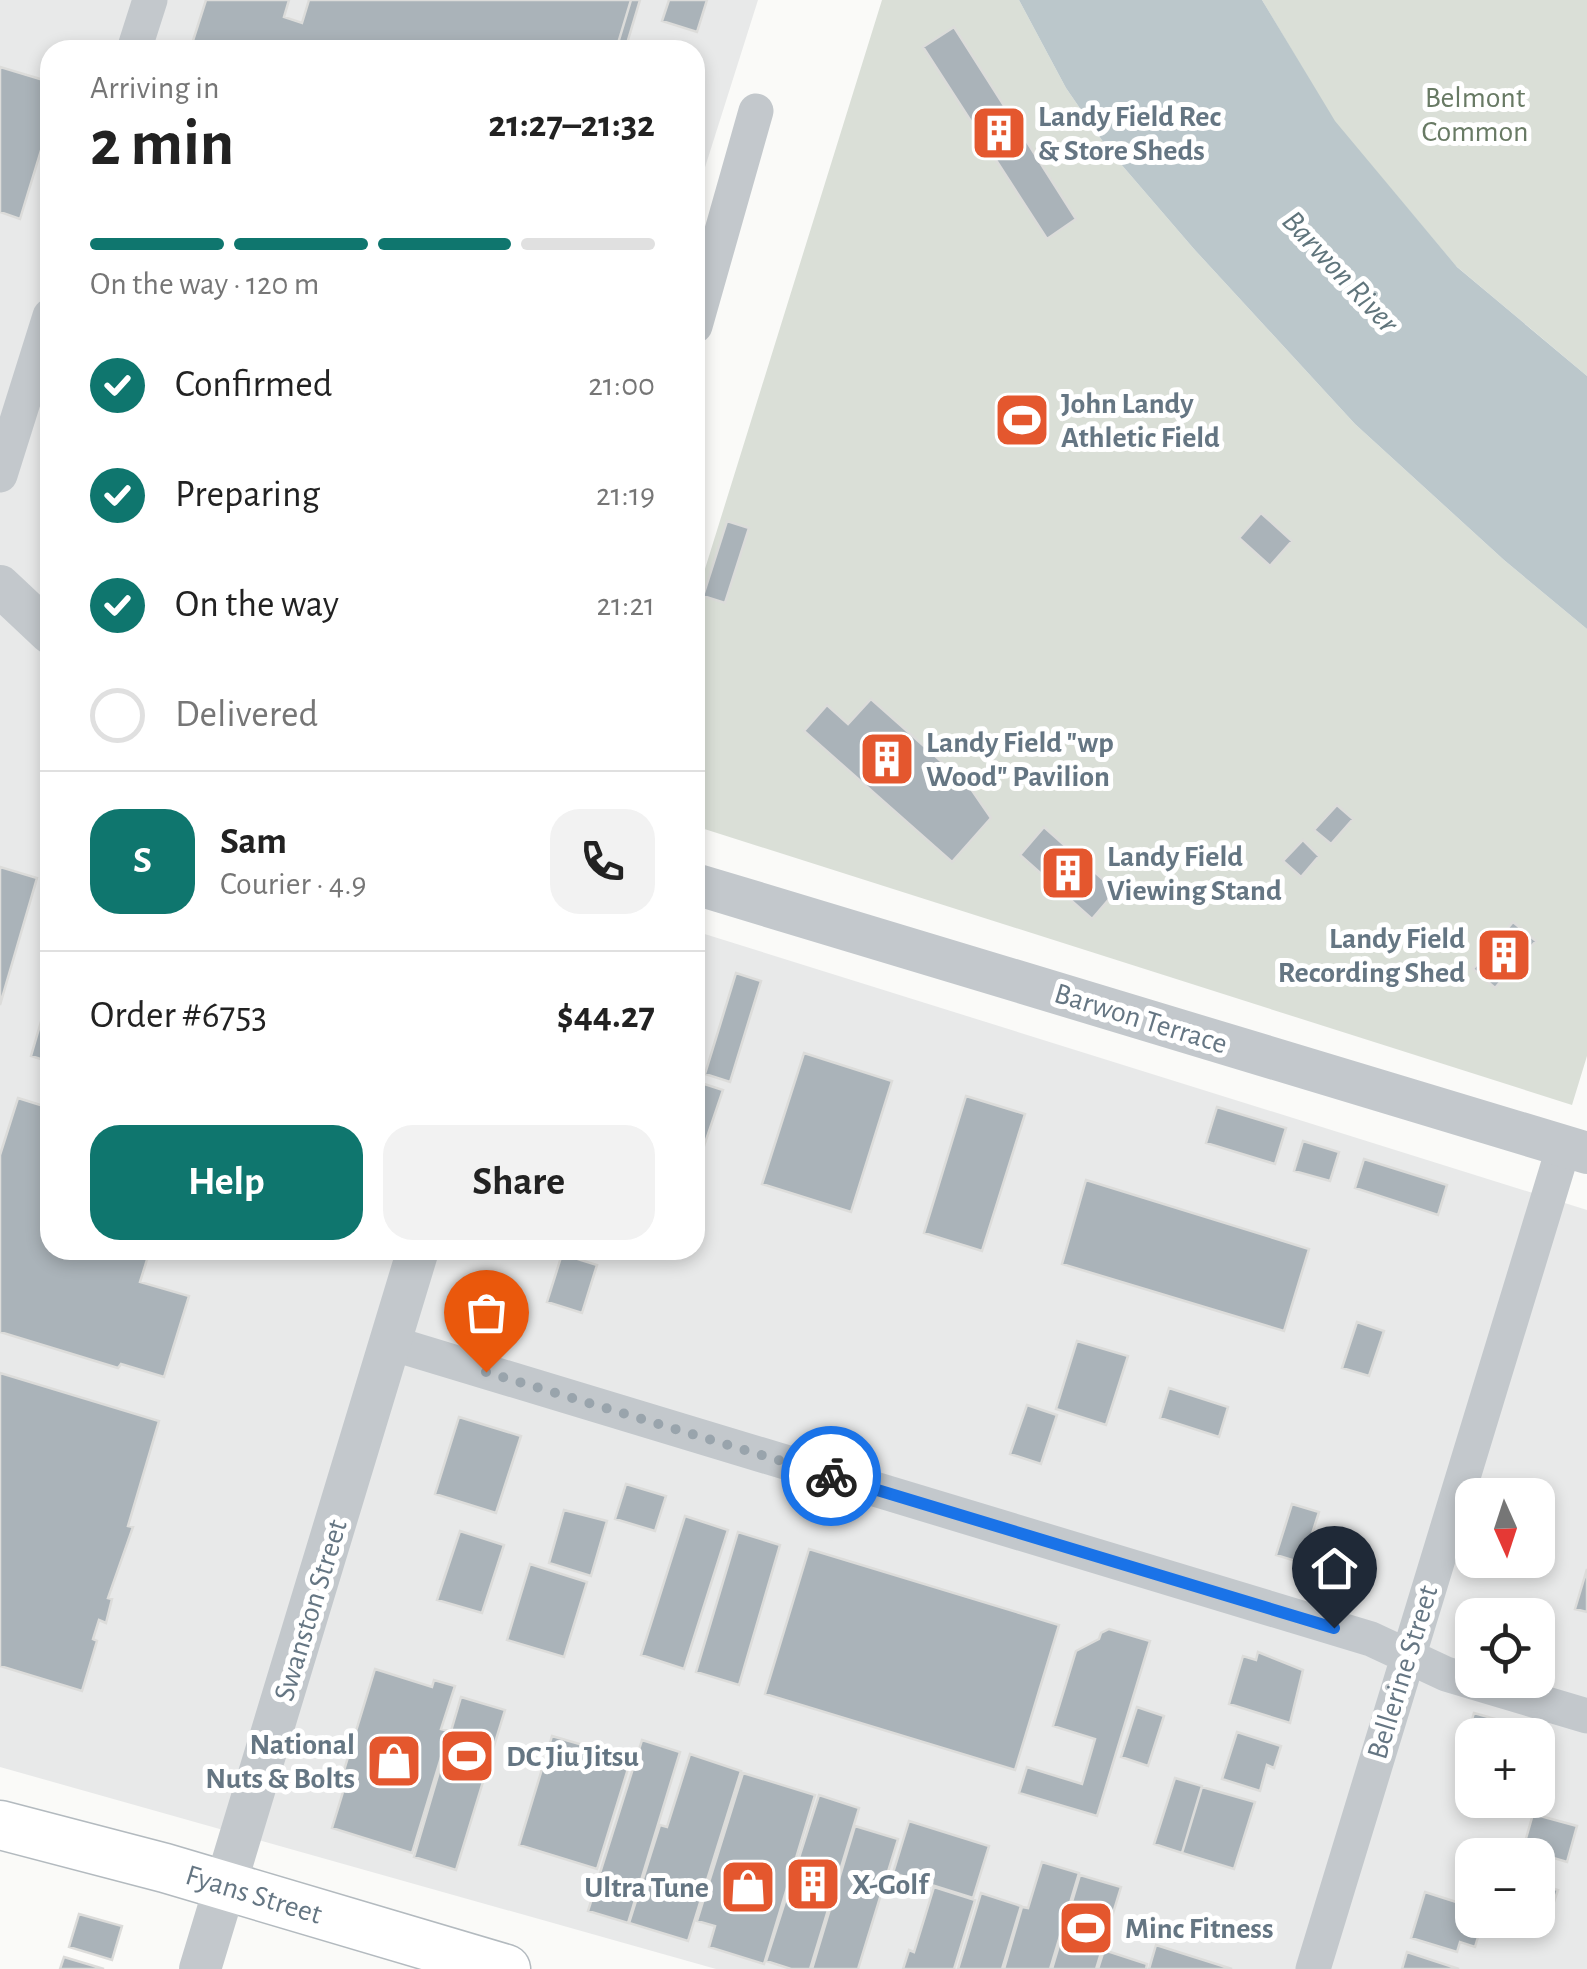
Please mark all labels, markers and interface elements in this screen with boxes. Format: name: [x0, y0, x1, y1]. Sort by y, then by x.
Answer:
text: Arriving in: [90, 72, 219, 104]
park label: Belmont Common: [1421, 83, 1529, 147]
place label: Landy Field Rec & Store Sheds: [1038, 102, 1221, 166]
building icon: Landy Field Rec & Store Sheds: [969, 103, 1029, 163]
text: 21:27–21:32: [488, 106, 655, 144]
text: 2 min: [90, 112, 234, 177]
water label: Barwon River: [1276, 204, 1406, 340]
text: On the way · 120 m: [90, 268, 319, 300]
icon: check: [90, 358, 145, 413]
text: Confirmed: [175, 366, 332, 404]
text: 21:00: [588, 369, 655, 401]
place label: John Landy Athletic Field: [1061, 389, 1220, 453]
sports icon: John Landy Athletic Field: [992, 390, 1052, 450]
icon: check: [90, 468, 145, 523]
text: Preparing: [175, 476, 320, 514]
text: 21:19: [596, 479, 655, 511]
icon: check: [90, 578, 145, 633]
text: On the way: [175, 586, 339, 624]
text: 21:21: [597, 589, 655, 621]
text: Delivered: [175, 696, 318, 734]
place label: Landy Field "wp Wood" Pavilion: [926, 728, 1114, 792]
building icon: Landy Field "wp Wood" Pavilion: [857, 729, 917, 789]
button: phone: [550, 809, 655, 914]
text: Sam: [220, 823, 287, 861]
text: S: [133, 842, 152, 880]
place label: Landy Field Viewing Stand: [1107, 842, 1282, 906]
building icon: Landy Field Viewing Stand: [1038, 843, 1098, 903]
text: Courier · 4.9: [220, 868, 367, 900]
place label: Landy Field Recording Shed: [1278, 924, 1465, 988]
building icon: Landy Field Recording Shed: [1474, 925, 1534, 985]
street label: Barwon Terrace: [1051, 978, 1231, 1060]
text: Order #6753: [90, 997, 267, 1035]
text: $44.27: [557, 997, 655, 1035]
button: Help: [90, 1125, 363, 1240]
button: Share: [383, 1125, 655, 1240]
pin: [444, 1270, 529, 1373]
icon: bag: [459, 1285, 514, 1340]
courier: [781, 1426, 881, 1526]
icon: bike: [804, 1449, 859, 1504]
north arrow: [1455, 1478, 1555, 1578]
map controls: [1455, 1478, 1555, 1938]
street label: Swanston Street: [269, 1516, 353, 1705]
pin: [1292, 1526, 1377, 1629]
icon: home: [1307, 1541, 1362, 1596]
street label: Bellerine Street: [1362, 1581, 1444, 1763]
button: locate: [1455, 1598, 1555, 1698]
button: +: [1455, 1718, 1555, 1818]
sports icon: DC Jiu Jitsu: [437, 1726, 497, 1786]
place label: National Nuts & Bolts: [205, 1730, 355, 1794]
shop icon: National Nuts & Bolts: [364, 1731, 424, 1791]
place label: DC Jiu Jitsu: [506, 1742, 639, 1772]
button: −: [1455, 1838, 1555, 1938]
building icon: X-Golf: [783, 1854, 843, 1914]
shop icon: Ultra Tune: [718, 1857, 778, 1917]
street label: Fyans Street: [182, 1860, 326, 1930]
place label: X-Golf: [852, 1870, 930, 1900]
place label: Ultra Tune: [584, 1873, 709, 1903]
sports icon: Minc Fitness: [1056, 1898, 1116, 1958]
place label: Minc Fitness: [1125, 1914, 1273, 1944]

